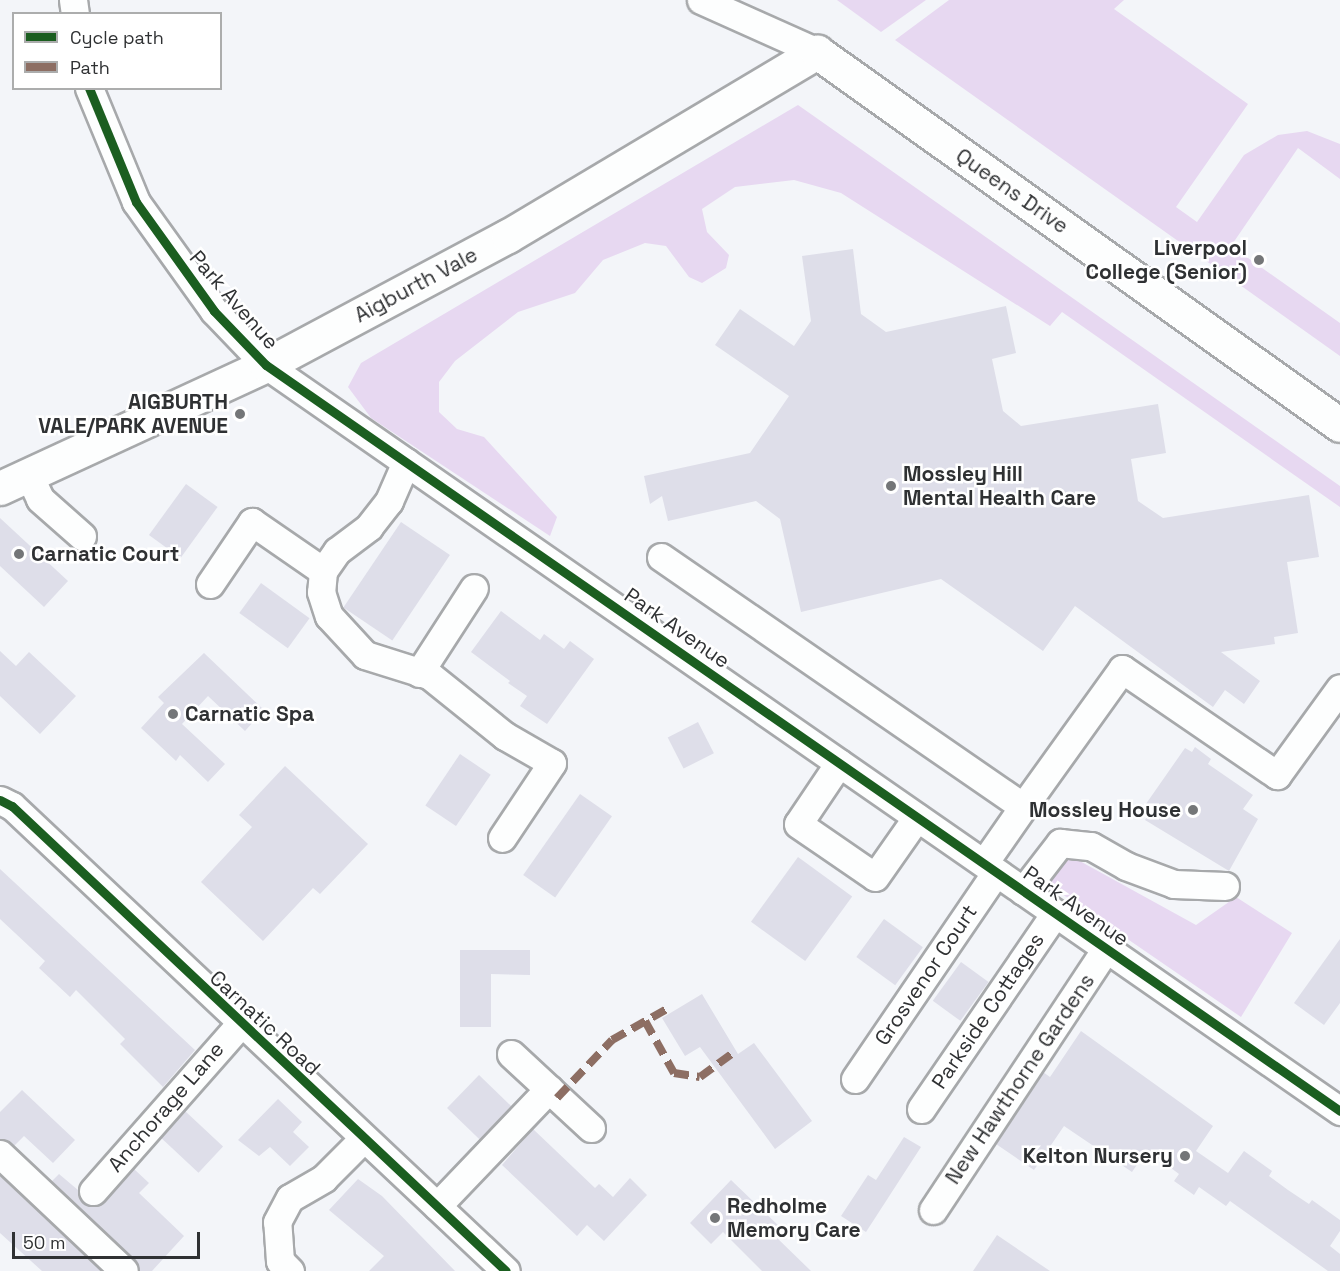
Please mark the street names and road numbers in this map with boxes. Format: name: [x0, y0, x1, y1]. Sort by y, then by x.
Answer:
street label: Queens Drive: [951, 143, 1073, 239]
street label: Aigburth Vale: [350, 242, 482, 328]
street label: Park Avenue: [184, 245, 284, 355]
street label: Park Avenue: [619, 582, 735, 674]
street label: Park Avenue: [1018, 860, 1134, 952]
street label: Grosvenor Court: [870, 900, 982, 1050]
street label: Parkside Cottages: [926, 928, 1050, 1094]
street label: Carnatic Road: [204, 965, 326, 1081]
street label: New Hawthorne Gardens: [940, 969, 1100, 1189]
street label: Anchorage Lane: [103, 1037, 229, 1177]

